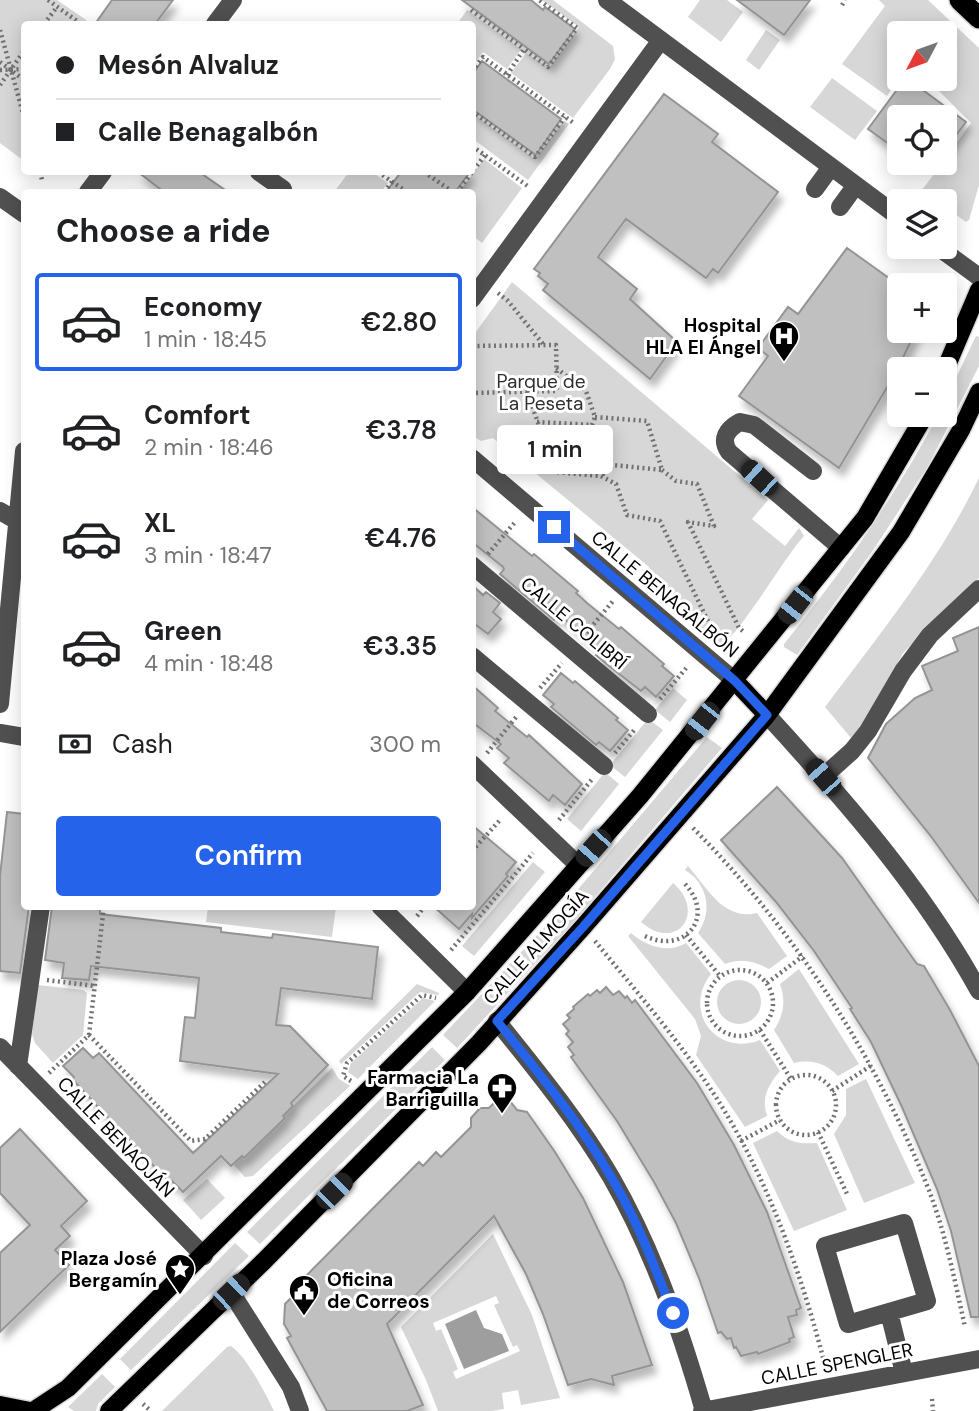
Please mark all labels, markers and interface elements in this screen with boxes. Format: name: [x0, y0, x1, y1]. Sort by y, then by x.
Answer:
north arrow: [887, 21, 957, 91]
map controls: [887, 21, 957, 427]
text: Mesón Alvaluz: [98, 48, 279, 82]
button: locate: [887, 105, 957, 175]
text: Calle Benagalbón: [98, 115, 318, 149]
button: layers: [887, 189, 957, 259]
text: Choose a ride: [56, 210, 271, 252]
button: +: [887, 273, 957, 343]
text: Economy: [144, 290, 262, 324]
icon: car: [60, 291, 123, 354]
text: €2.80: [361, 305, 437, 339]
place label: Hospital HLA El Ángel: [646, 313, 761, 360]
hospital icon: Hospital HLA El Ángel: [767, 319, 801, 363]
text: 1 min · 18:45: [144, 324, 267, 354]
button: −: [887, 357, 957, 427]
park label: Parque de La Peseta: [497, 369, 585, 416]
text: Comfort: [144, 398, 250, 432]
icon: car: [60, 399, 123, 462]
text: €3.78: [366, 413, 437, 447]
callout: 1 min: [496, 426, 612, 475]
text: 2 min · 18:46: [144, 432, 274, 462]
text: 1 min: [528, 434, 582, 464]
car: [737, 456, 782, 500]
text: XL: [144, 506, 176, 540]
icon: car: [60, 507, 123, 570]
route end: [538, 511, 570, 543]
text: €4.76: [365, 521, 437, 555]
street label: CALLE BENAGALBÓN: [586, 525, 744, 663]
text: 3 min · 18:47: [144, 540, 272, 570]
street label: CALLE COLIBRÍ: [516, 571, 633, 675]
car: [774, 582, 817, 628]
text: Green: [144, 614, 222, 648]
icon: car: [60, 615, 123, 678]
text: €3.35: [363, 629, 437, 663]
text: 4 min · 18:48: [144, 648, 274, 678]
car: [681, 698, 724, 744]
icon: cash: [56, 725, 94, 763]
text: Cash: [112, 727, 173, 761]
text: 300 m: [369, 729, 441, 759]
car: [802, 754, 845, 800]
button: Confirm: [56, 816, 441, 896]
car: [572, 825, 615, 871]
street label: CALLE ALMOGÍA: [478, 884, 595, 1010]
place label: Farmacia La Barriguilla: [367, 1065, 479, 1112]
street label: CALLE BENAOJÁN: [52, 1071, 180, 1203]
pharmacy icon: Farmacia La Barriguilla: [485, 1071, 519, 1115]
car: [312, 1169, 357, 1213]
place label: Plaza José Bergamín: [61, 1246, 157, 1293]
place icon: Plaza José Bergamín: [163, 1252, 197, 1296]
place label: Oficina de Correos: [327, 1267, 430, 1314]
car: [209, 1270, 254, 1314]
public building icon: Oficina de Correos: [287, 1273, 321, 1317]
route start: [657, 1297, 689, 1329]
street label: CALLE SPENGLER: [759, 1337, 915, 1391]

